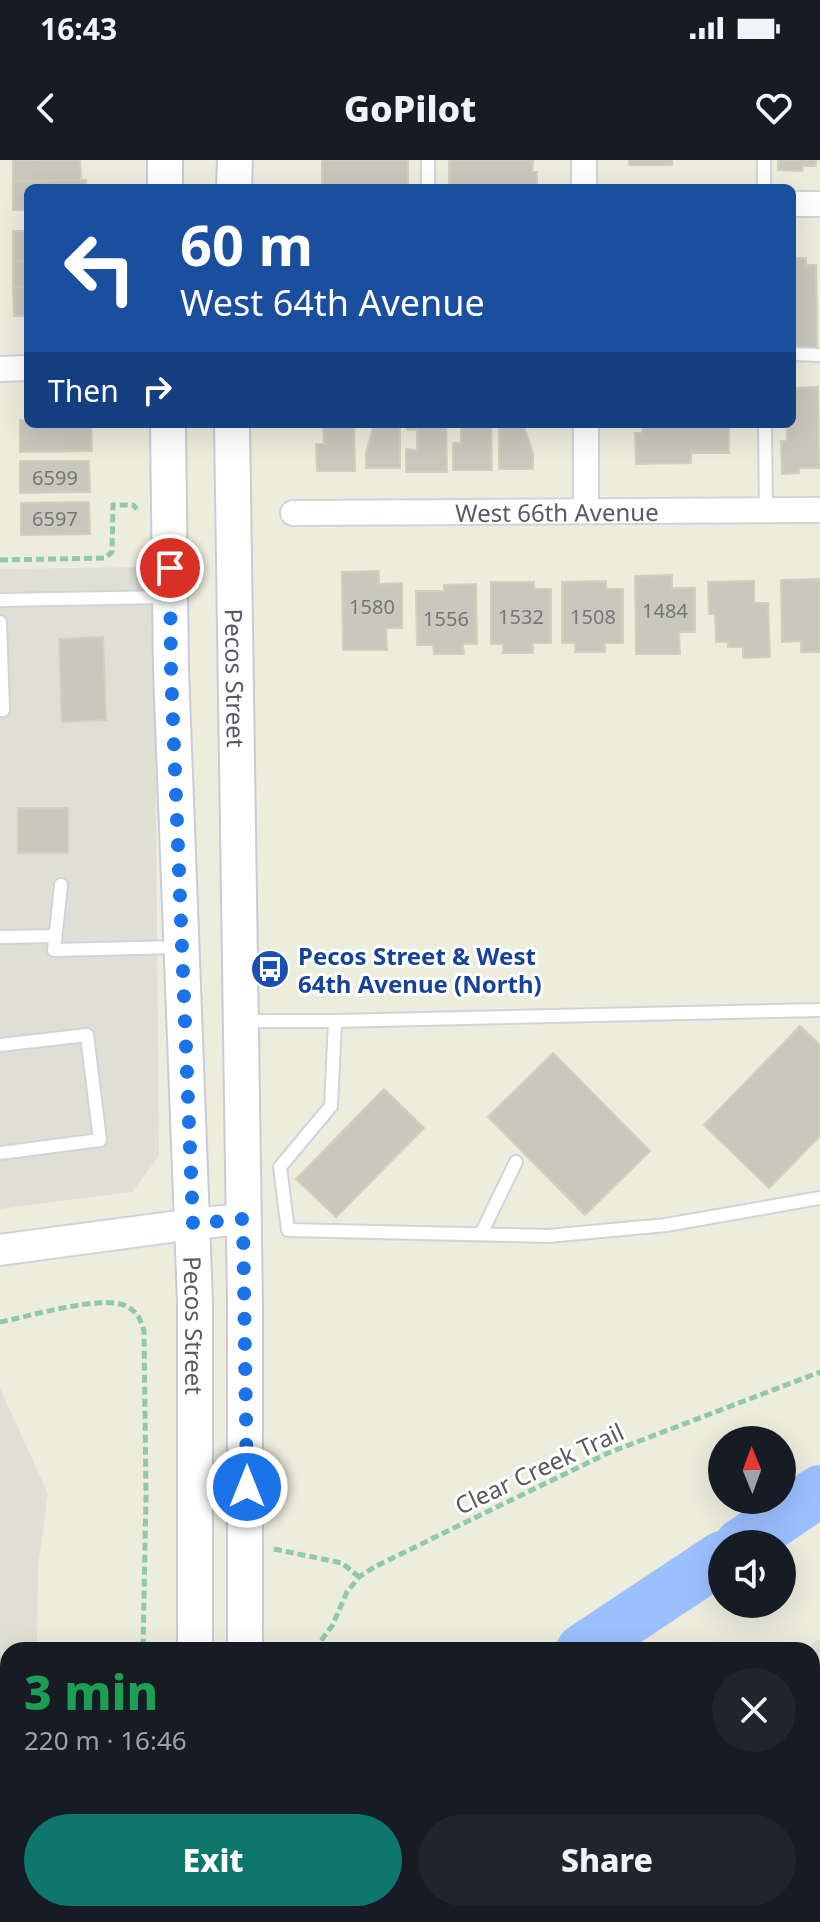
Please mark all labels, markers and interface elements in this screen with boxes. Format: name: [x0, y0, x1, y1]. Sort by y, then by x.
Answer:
text: 16:43: [40, 8, 117, 49]
text: GoPilot: [344, 84, 476, 133]
icon: back: [24, 86, 68, 130]
icon: heart: [752, 86, 796, 130]
text: 60 m: [180, 206, 313, 282]
icon: left: [48, 216, 152, 320]
text: West 64th Avenue: [180, 278, 485, 327]
icon: right: [135, 368, 179, 412]
text: Then: [48, 370, 119, 411]
house number: 6599: [32, 464, 78, 491]
street label: West 66th Avenue: [455, 494, 659, 529]
house number: 6597: [32, 505, 78, 532]
pin: [136, 534, 204, 602]
icon: arrive: [148, 546, 192, 590]
house number: 1580: [349, 593, 395, 620]
house number: 1484: [642, 597, 688, 624]
house number: 1532: [498, 603, 544, 630]
house number: 1508: [570, 603, 616, 630]
house number: 1556: [423, 605, 469, 632]
street label: Pecos Street: [218, 608, 253, 748]
place label: Pecos Street & West 64th Avenue (North): [298, 939, 542, 1000]
bus stop icon: Pecos Street & West 64th Avenue (North): [249, 948, 291, 990]
street label: Pecos Street: [177, 1255, 212, 1395]
street label: Clear Creek Trail: [449, 1414, 629, 1522]
north arrow: [708, 1426, 796, 1514]
map controls: [708, 1426, 796, 1618]
position arrow: [205, 1445, 289, 1529]
button: sound: [708, 1530, 796, 1618]
text: 3 min: [24, 1659, 158, 1724]
button: close: [712, 1668, 796, 1752]
text: 220 m · 16:46: [24, 1722, 187, 1758]
button: Exit: [24, 1814, 402, 1906]
button: Share: [418, 1814, 796, 1906]

